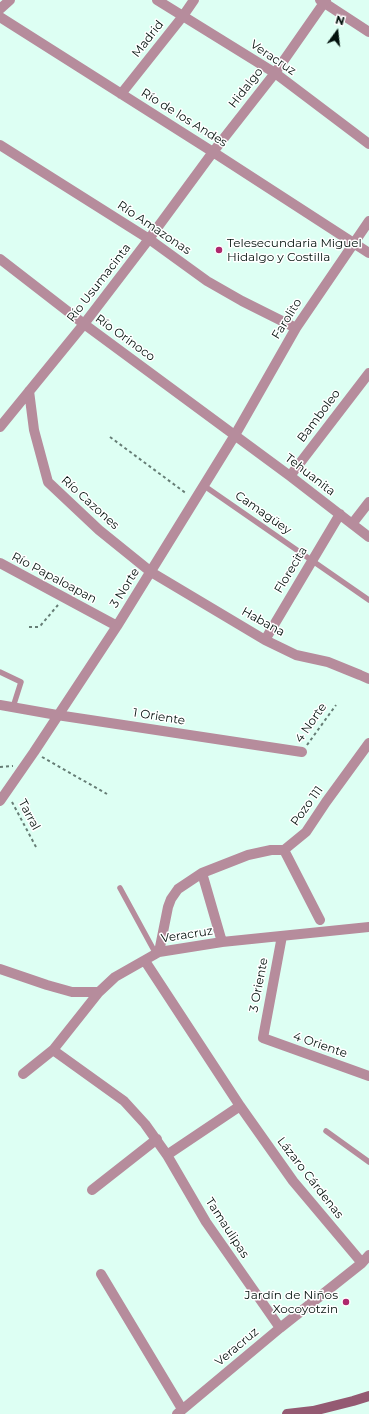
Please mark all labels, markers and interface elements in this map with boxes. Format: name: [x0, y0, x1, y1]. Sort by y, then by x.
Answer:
north arrow: [317, 12, 357, 52]
text: N: [334, 12, 346, 28]
street label: Madrid: [129, 18, 167, 60]
street label: Veracruz: [247, 37, 299, 79]
street label: Hidalgo: [226, 65, 266, 111]
street label: Río de los Andes: [138, 86, 230, 150]
street label: Río Amazonas: [114, 198, 194, 258]
place label: Telesecundaria Miguel Hidalgo y Costilla: [227, 236, 362, 264]
street label: Río Usumacinta: [64, 241, 134, 325]
marker: Telesecundaria Miguel Hidalgo y Costilla: [214, 245, 224, 255]
street label: Farolito: [269, 296, 305, 342]
street label: Río Orinoco: [92, 311, 158, 365]
street label: Bamboleo: [294, 387, 344, 445]
street label: Tehuanita: [282, 451, 338, 499]
street label: Río Cazones: [58, 473, 122, 533]
street label: Camagüey: [232, 488, 294, 538]
street label: Florecita: [272, 544, 310, 596]
street label: Río Papaloapan: [9, 549, 99, 607]
street label: 3 Norte: [107, 565, 143, 611]
street label: Habana: [239, 604, 287, 640]
street label: 4 Norte: [292, 700, 330, 746]
street label: 1 Oriente: [132, 706, 186, 728]
street label: Pozo 111: [288, 783, 326, 829]
street label: Tarral: [15, 797, 43, 833]
street label: Veracruz: [160, 924, 214, 946]
street label: 3 Oriente: [247, 957, 271, 1013]
street label: 4 Oriente: [291, 1029, 349, 1061]
street label: Lázaro Cárdenas: [274, 1134, 346, 1222]
street label: Tamaulipas: [202, 1195, 252, 1261]
place label: Jardín de Niños Xocoyotzin: [245, 1288, 338, 1316]
marker: Jardín de Niños Xocoyotzin: [341, 1297, 351, 1307]
street label: Veracruz: [212, 1325, 262, 1369]

